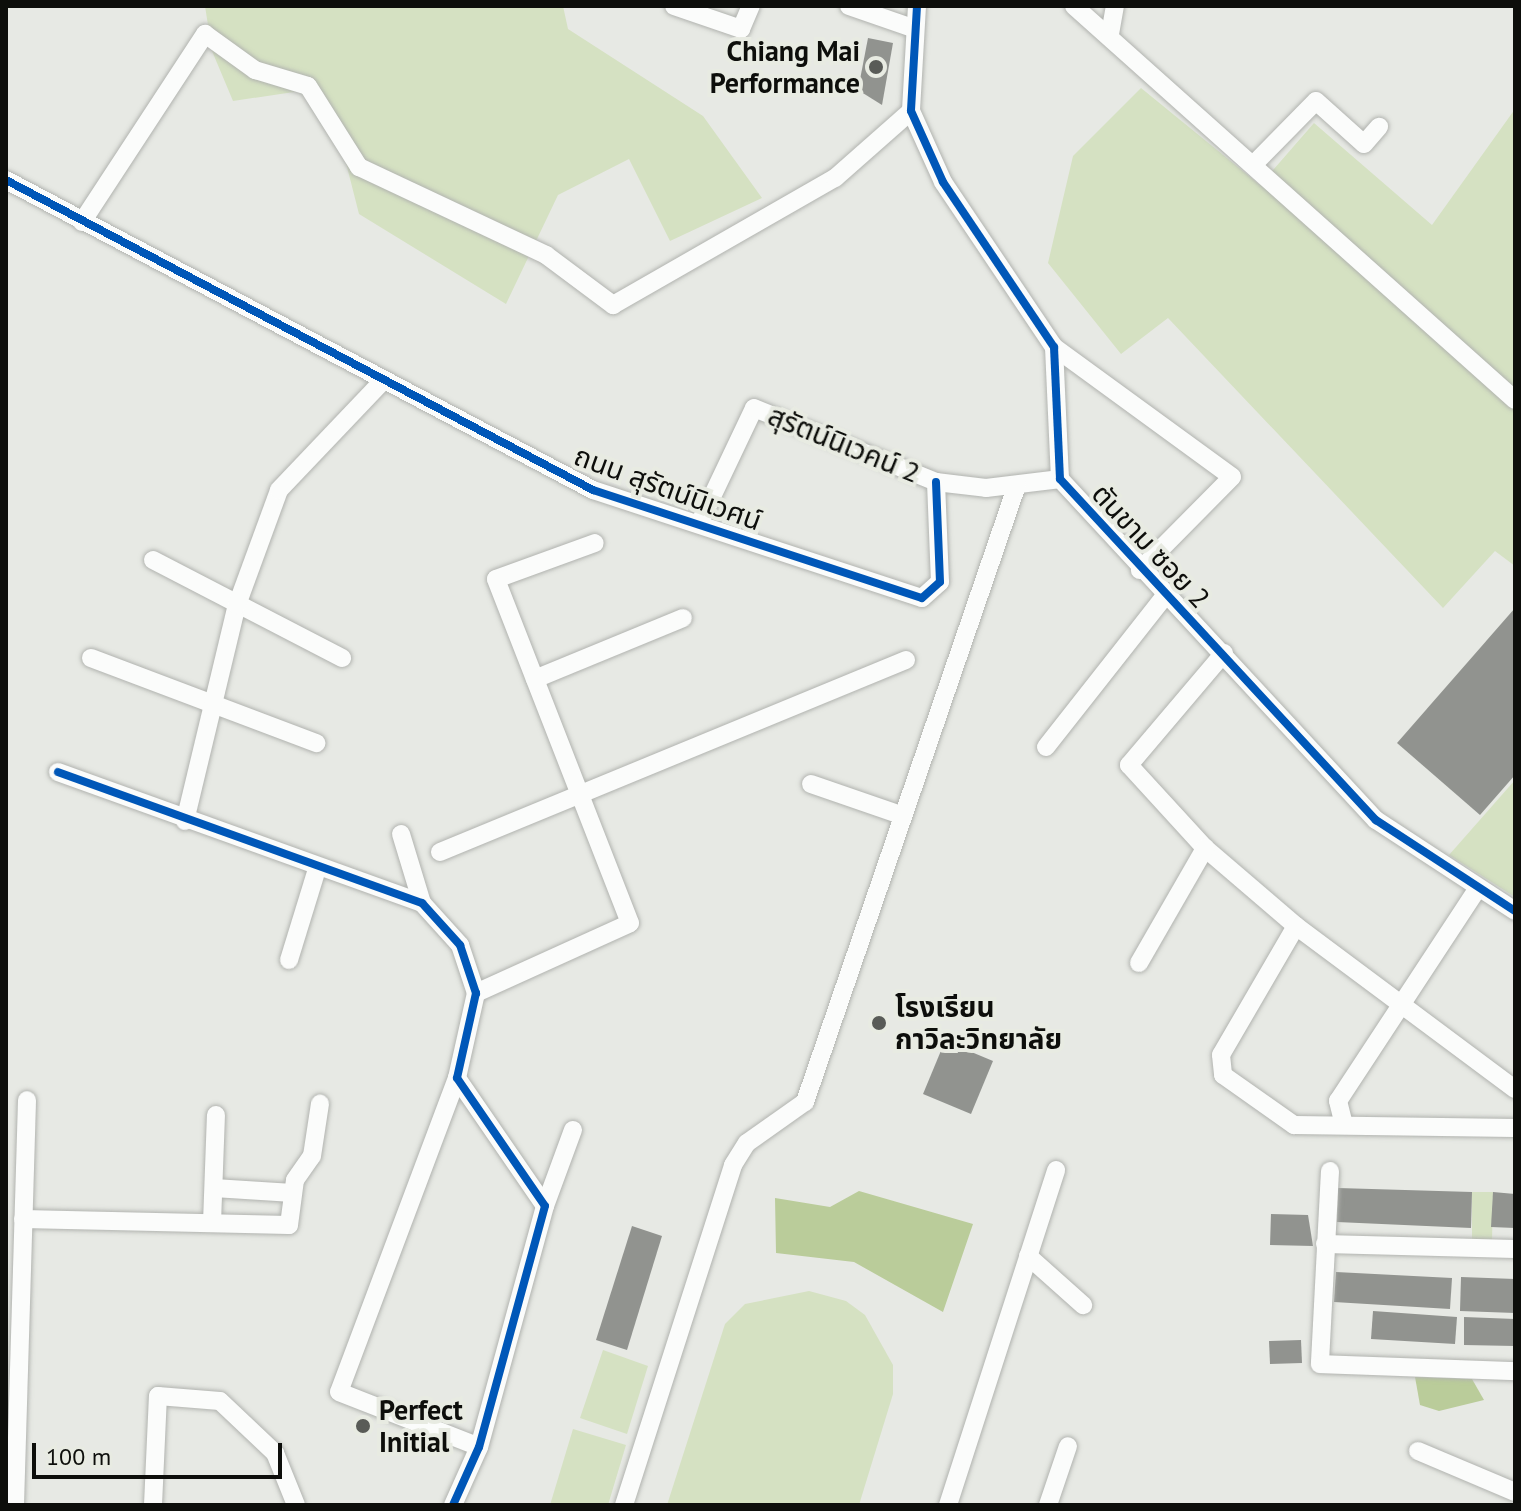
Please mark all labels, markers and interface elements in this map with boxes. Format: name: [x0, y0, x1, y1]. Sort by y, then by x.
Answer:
place label: Chiang Mai Performance: [710, 34, 860, 100]
marker: Chiang Mai Performance: [867, 58, 885, 76]
street label: สุรัตน์นิเวคน์ 2: [763, 398, 925, 490]
street label: ถนน สุรัตน์นิเวศน์: [570, 439, 766, 537]
street label: ตันขาม ซอย 2: [1085, 477, 1217, 615]
place label: โรงเรียน กาวิละวิทยาลัย: [895, 990, 1062, 1056]
marker: โรงเรียน กาวิละวิทยาลัย: [870, 1014, 888, 1032]
place label: Perfect Initial: [379, 1393, 463, 1459]
marker: Perfect Initial: [354, 1417, 372, 1435]
scale bar: [36, 1427, 286, 1477]
text: 100 m: [46, 1441, 111, 1472]

